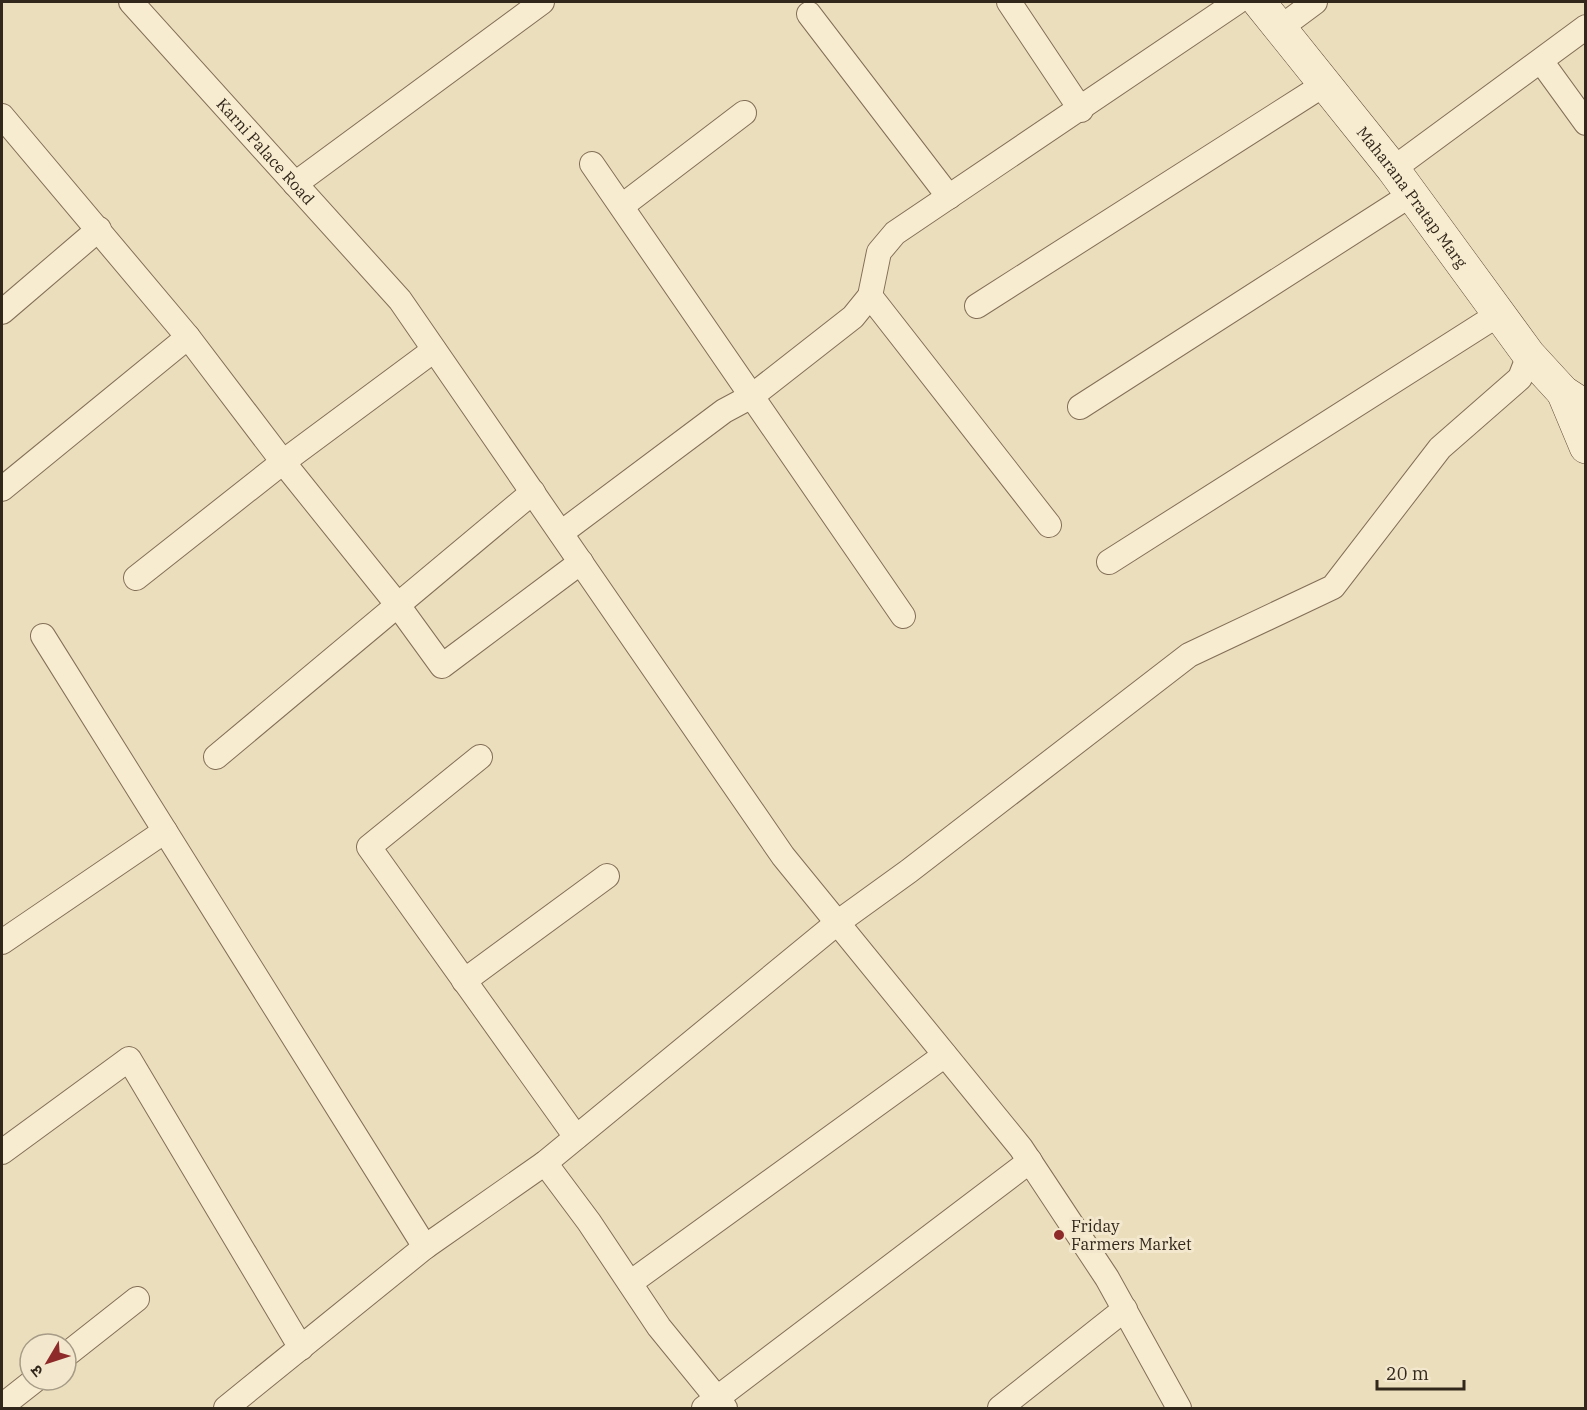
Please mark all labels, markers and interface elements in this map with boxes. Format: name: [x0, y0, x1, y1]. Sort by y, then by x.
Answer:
street label: Karni Palace Road: [212, 94, 319, 209]
street label: Maharana Pratap Marg: [1353, 122, 1472, 272]
place label: Friday Farmers Market: [1071, 1216, 1192, 1254]
marker: Friday Farmers Market: [1052, 1228, 1066, 1242]
north arrow: [18, 1332, 78, 1392]
scale bar: [1377, 1353, 1464, 1391]
text: उ: [25, 1361, 47, 1381]
text: 20 m: [1386, 1362, 1429, 1385]

